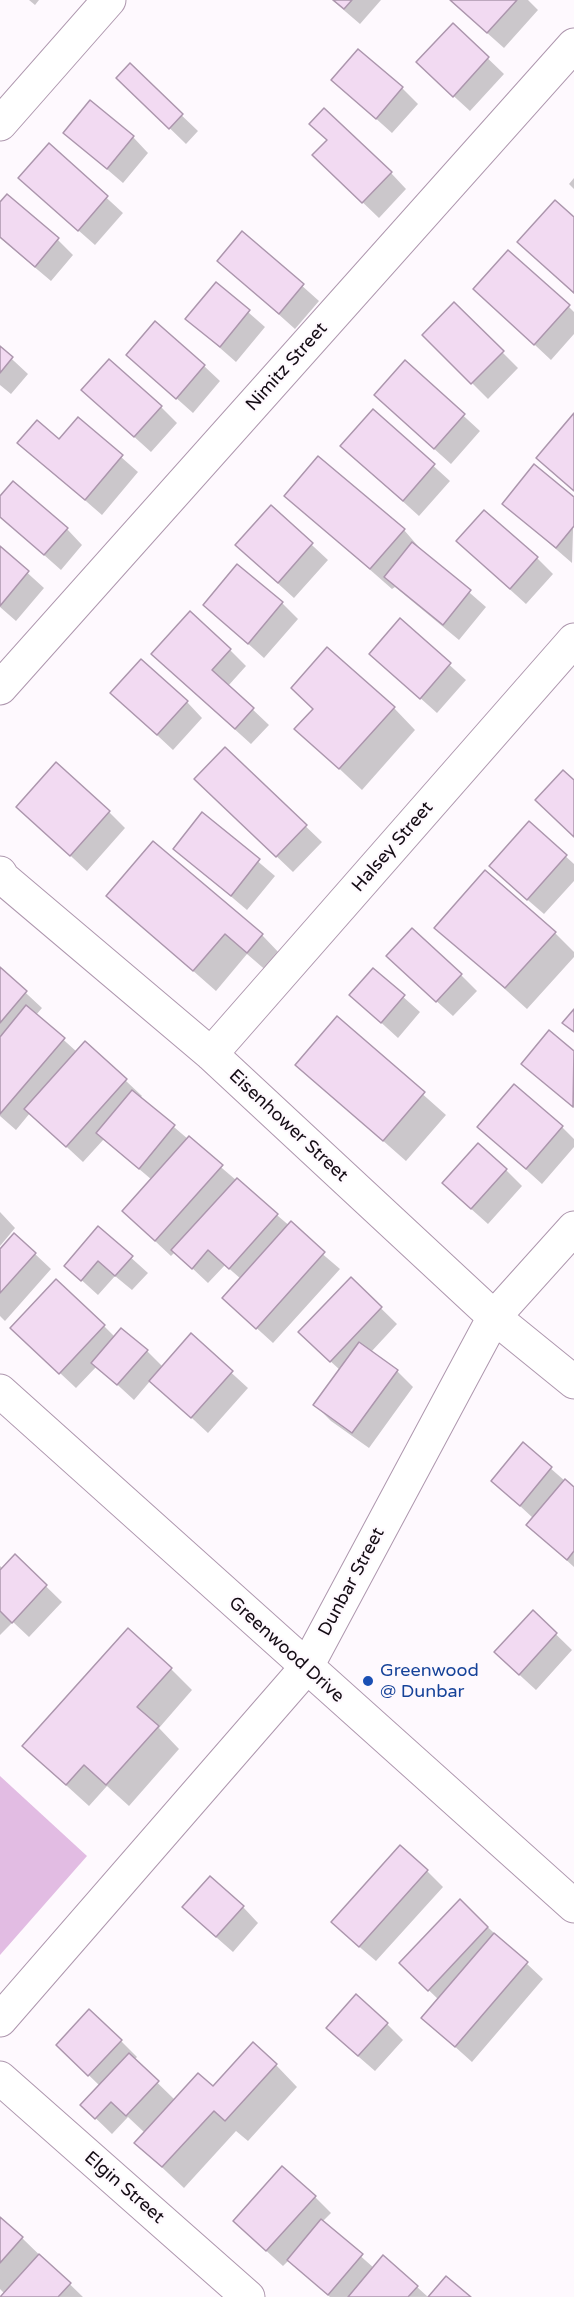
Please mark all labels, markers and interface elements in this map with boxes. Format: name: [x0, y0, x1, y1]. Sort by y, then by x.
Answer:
street label: Nimitz Street: [242, 318, 332, 416]
street label: Halsey Street: [348, 797, 438, 897]
street label: Eisenhower Street: [224, 1065, 352, 1187]
street label: Dunbar Street: [314, 1524, 390, 1640]
street label: Greenwood Drive: [224, 1593, 348, 1707]
place label: Greenwood @ Dunbar: [380, 1660, 479, 1702]
marker: Greenwood @ Dunbar: [361, 1674, 375, 1688]
street label: Elgin Street: [80, 2147, 168, 2229]

